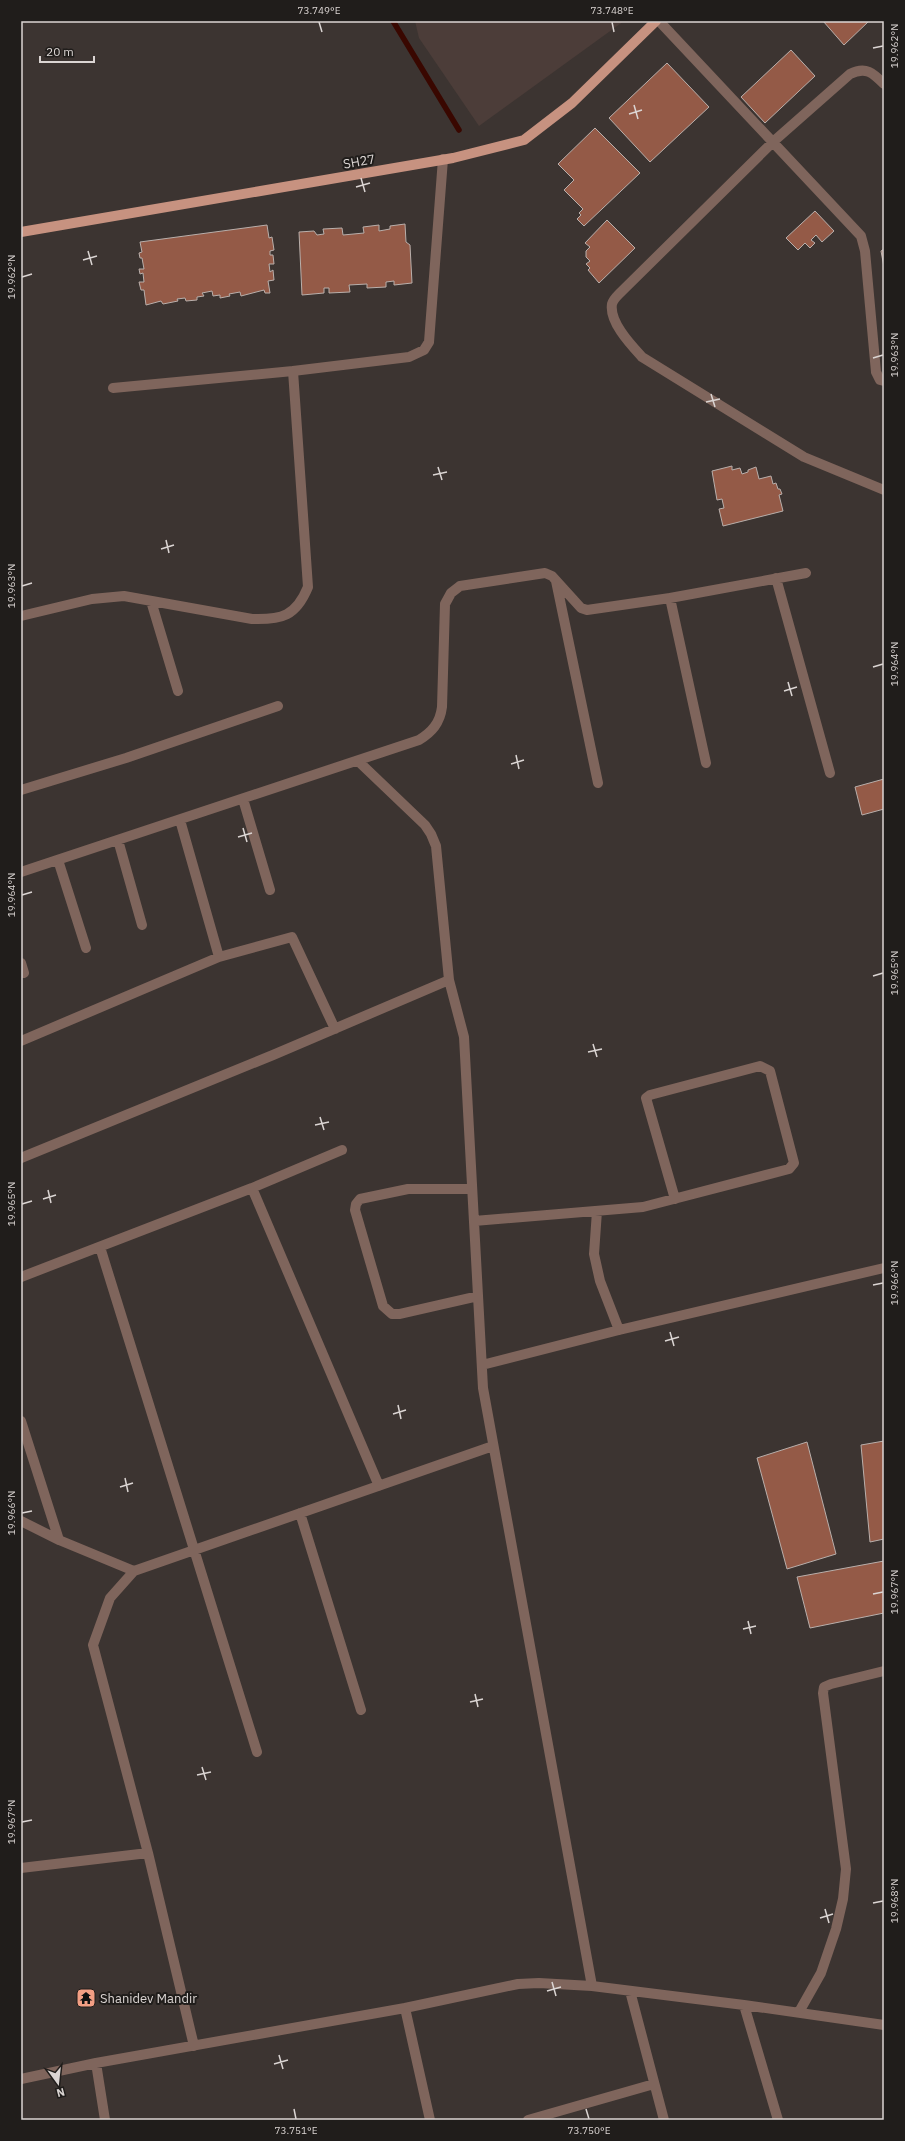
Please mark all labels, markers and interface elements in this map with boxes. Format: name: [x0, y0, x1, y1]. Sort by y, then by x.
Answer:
text: 73.749°E: [297, 4, 341, 17]
text: 73.748°E: [590, 4, 634, 17]
text: 19.962°N: [888, 24, 901, 68]
scale bar: [40, 38, 94, 64]
text: 20 m: [46, 44, 74, 59]
street label: SH27: [342, 150, 376, 173]
text: 19.962°N: [5, 255, 18, 299]
text: 19.963°N: [888, 333, 901, 377]
text: 19.963°N: [5, 564, 18, 608]
text: 19.964°N: [888, 642, 901, 686]
text: 19.964°N: [5, 873, 18, 917]
text: 19.965°N: [888, 951, 901, 995]
text: 19.965°N: [5, 1182, 18, 1226]
text: 19.966°N: [888, 1261, 901, 1305]
text: 19.966°N: [5, 1491, 18, 1535]
text: 19.967°N: [888, 1570, 901, 1614]
text: 19.967°N: [5, 1800, 18, 1844]
text: 19.968°N: [888, 1879, 901, 1923]
temple icon: Shanidev Mandir: [75, 1987, 97, 2009]
place label: Shanidev Mandir: [100, 1990, 197, 2007]
north arrow: [38, 2063, 78, 2103]
text: N: [55, 2085, 66, 2100]
text: 73.751°E: [274, 2124, 318, 2137]
text: 73.750°E: [567, 2124, 611, 2137]

